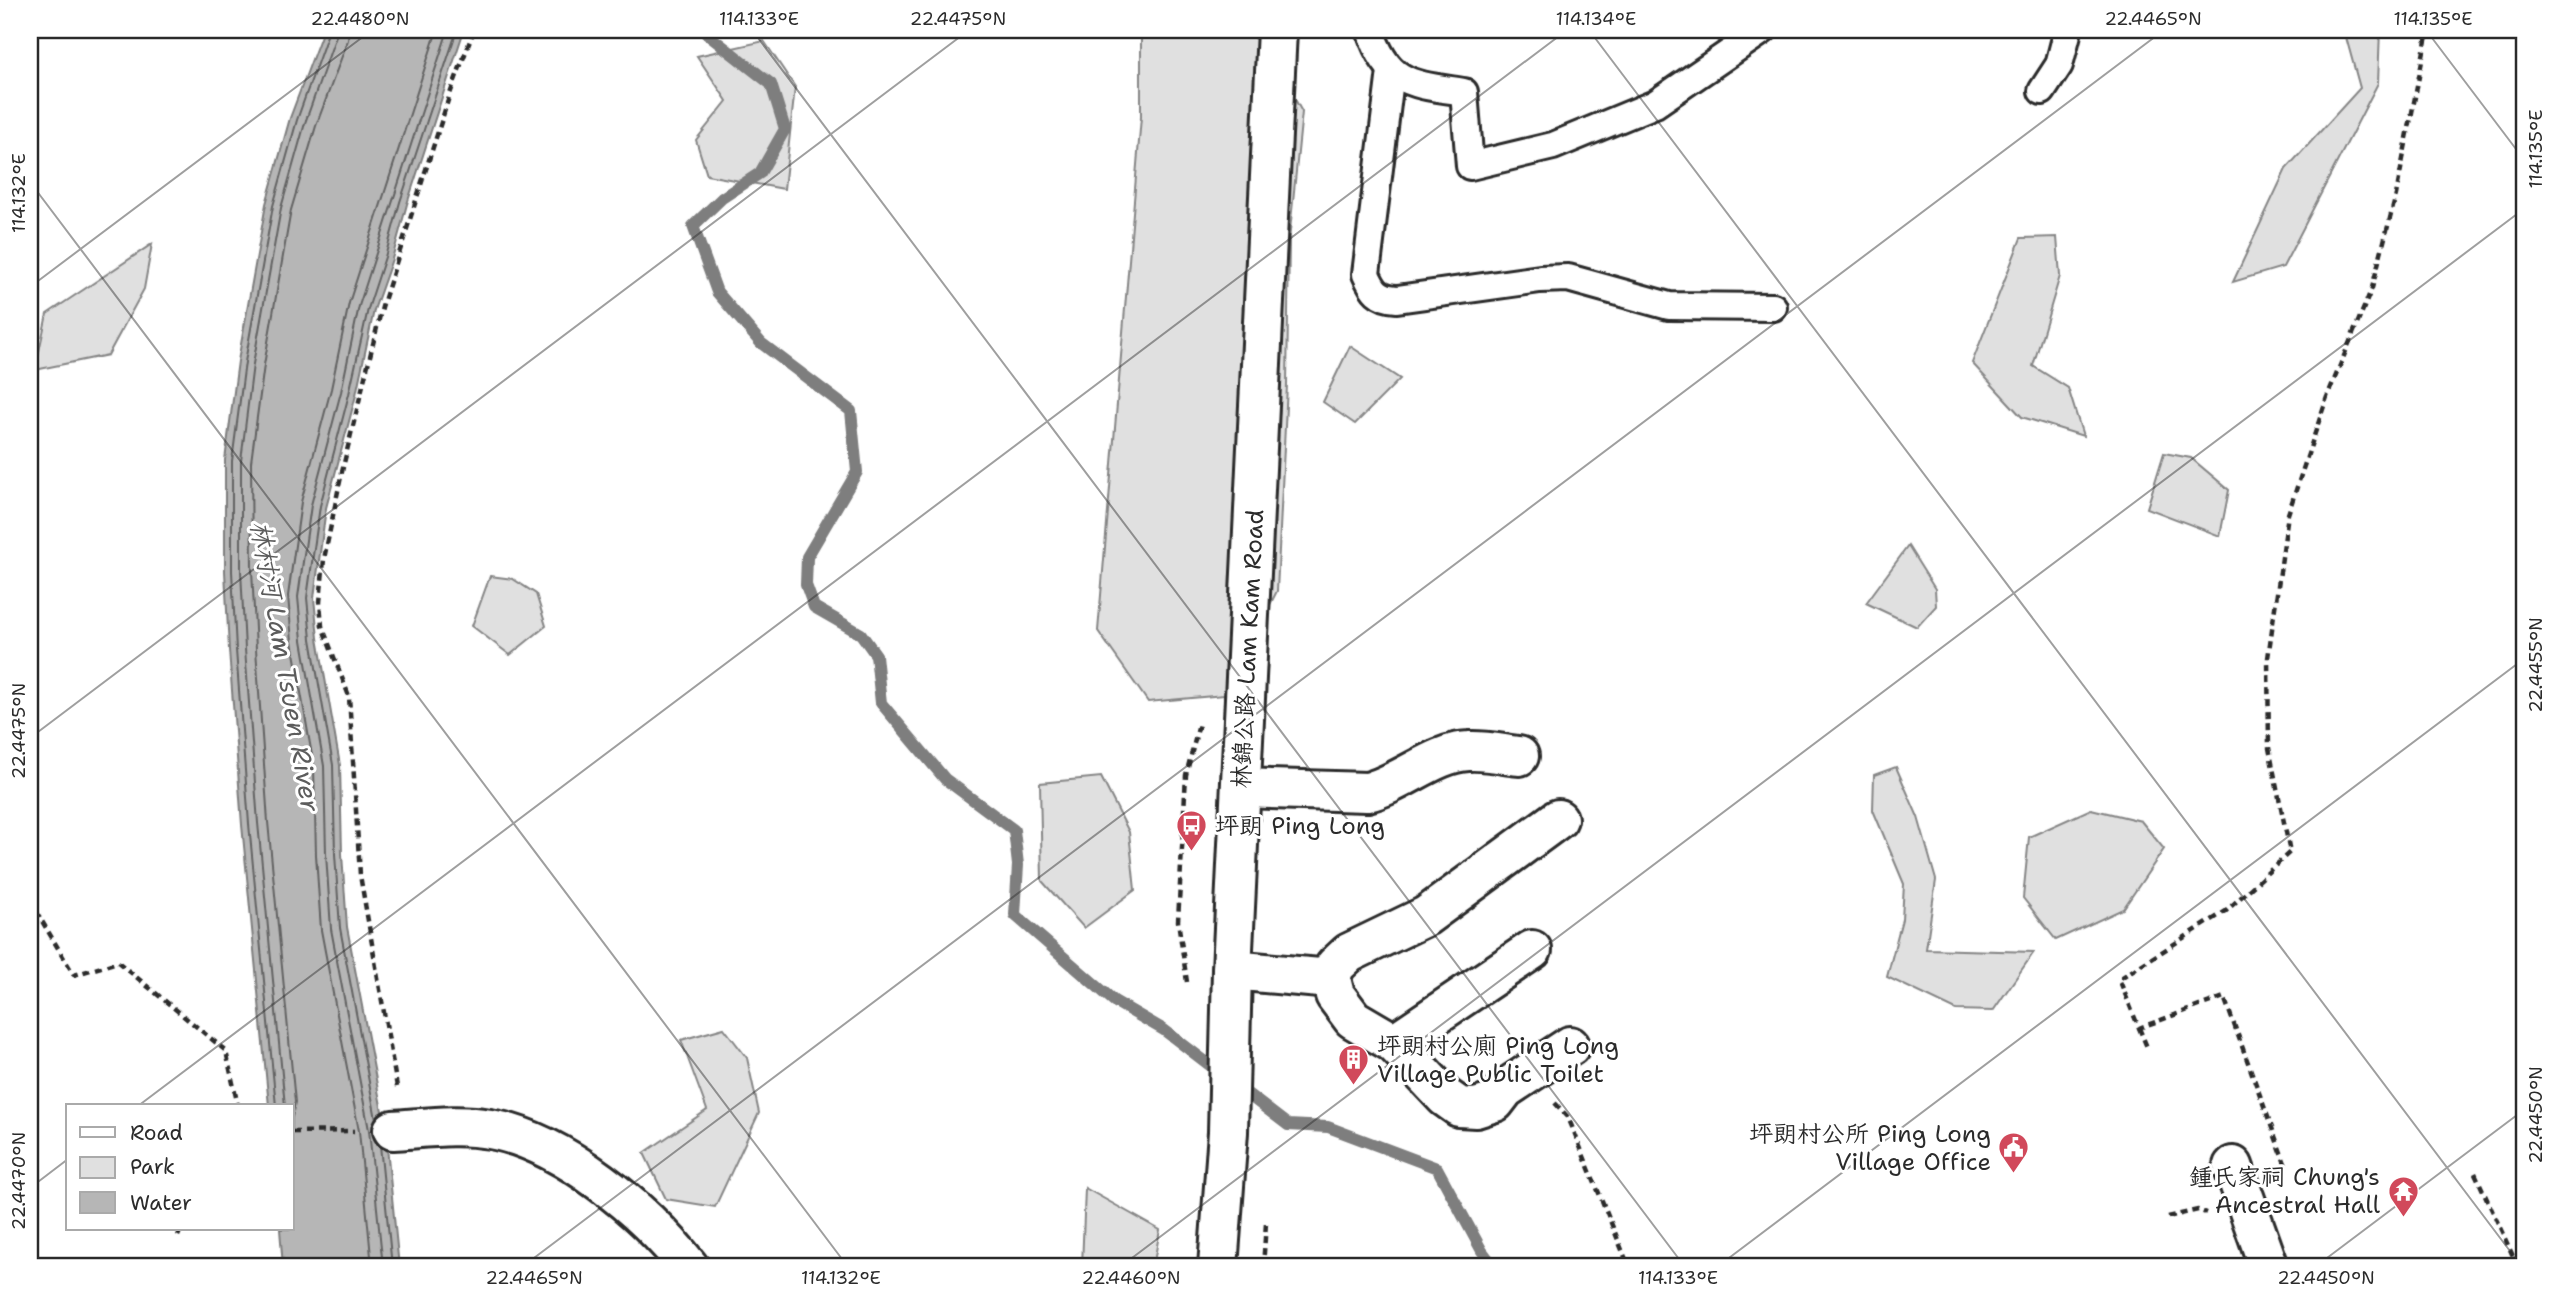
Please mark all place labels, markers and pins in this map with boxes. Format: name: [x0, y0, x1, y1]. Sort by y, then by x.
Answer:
bus stop icon: 坪朗 Ping Long: [1175, 809, 1209, 853]
place label: 坪朗 Ping Long: [1215, 810, 1385, 842]
place label: 坪朗村公廁 Ping Long Village Public Toilet: [1377, 1030, 1619, 1090]
building icon: 坪朗村公廁 Ping Long Village Public Toilet: [1337, 1043, 1371, 1087]
place label: 坪朗村公所 Ping Long Village Office: [1749, 1118, 1991, 1178]
public building icon: 坪朗村公所 Ping Long Village Office: [1997, 1131, 2031, 1175]
place label: 鍾氏家祠 Chung's Ancestral Hall: [2189, 1161, 2381, 1221]
temple icon: 鍾氏家祠 Chung's Ancestral Hall: [2386, 1174, 2420, 1218]

